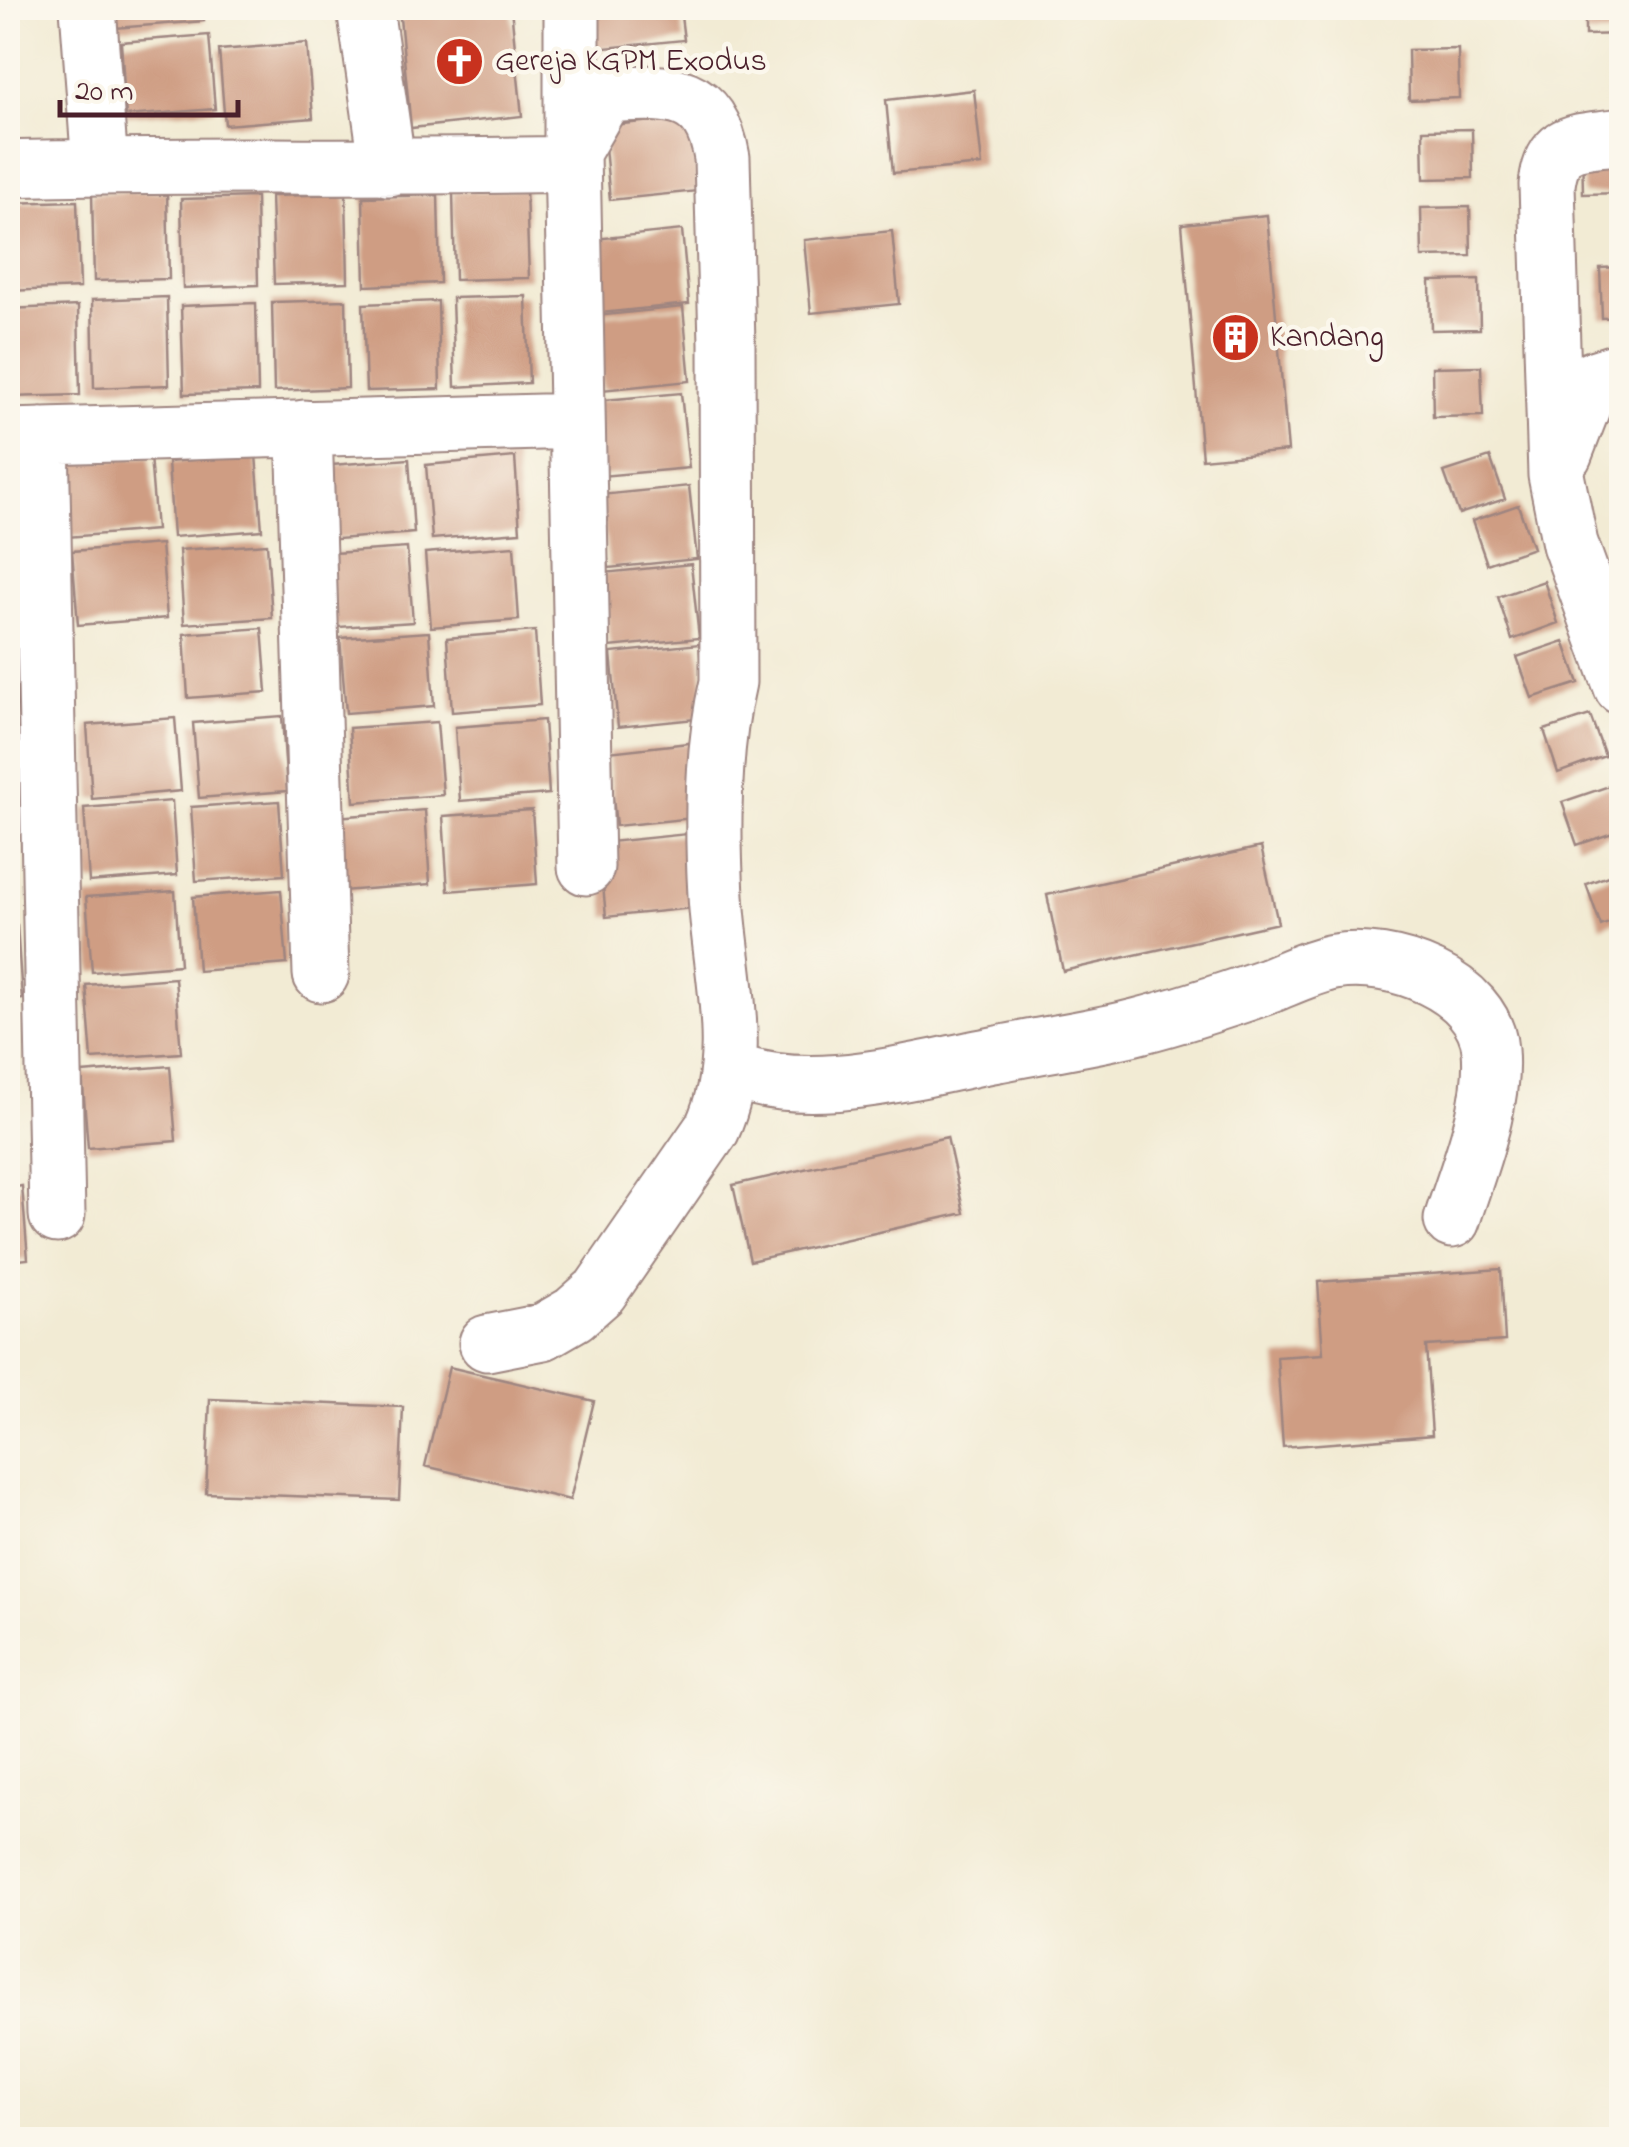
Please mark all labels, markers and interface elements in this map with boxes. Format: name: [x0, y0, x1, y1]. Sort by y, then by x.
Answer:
church icon: Gereja KGPM Exodus: [434, 36, 486, 88]
place label: Gereja KGPM Exodus: [495, 39, 767, 86]
scale bar: [60, 55, 238, 117]
text: 20 m: [75, 71, 134, 115]
building icon: Kandang: [1209, 312, 1261, 364]
place label: Kandang: [1270, 315, 1384, 362]

